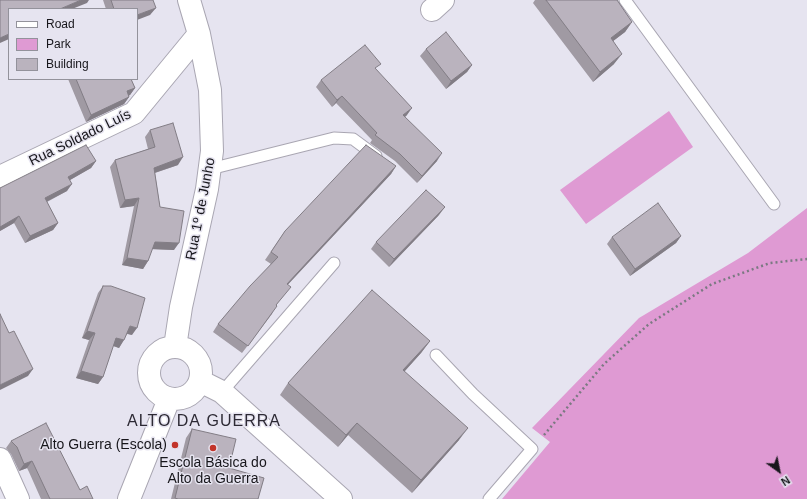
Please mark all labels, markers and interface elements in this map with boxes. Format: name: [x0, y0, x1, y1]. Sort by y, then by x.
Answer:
legend: [8, 8, 138, 80]
text: Road: [46, 17, 75, 31]
text: Park: [46, 37, 71, 51]
text: Building: [46, 57, 89, 71]
street label: Rua Soldado Luís: [26, 106, 134, 170]
street label: Rua 1º de Junho: [183, 156, 219, 262]
district label: ALTO DA GUERRA: [127, 412, 281, 432]
place label: Alto Guerra (Escola): [40, 437, 167, 453]
marker: Alto Guerra (Escola): [170, 440, 180, 450]
marker: Escola Básica do Alto da Guerra: [208, 443, 218, 453]
north arrow: [759, 451, 799, 491]
place label: Escola Básica do Alto da Guerra: [159, 455, 267, 488]
text: N: [779, 474, 792, 488]

